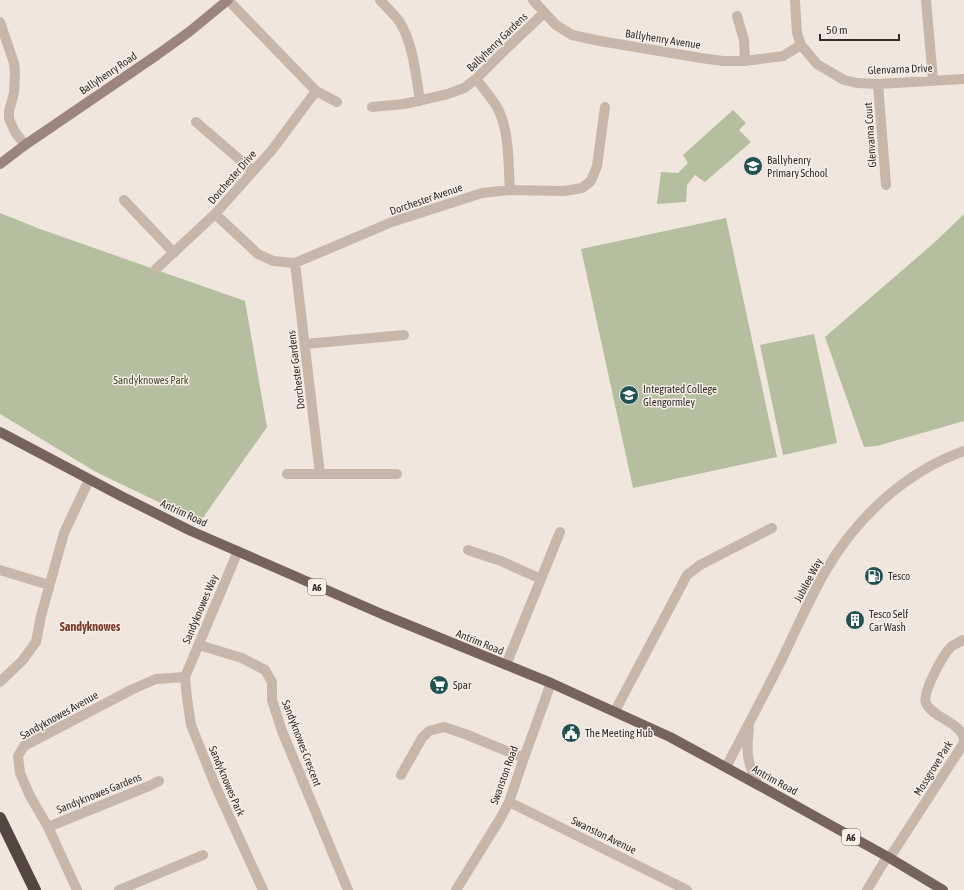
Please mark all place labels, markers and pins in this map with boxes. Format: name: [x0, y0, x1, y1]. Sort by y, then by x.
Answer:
place label: Ballyhenry Primary School: [767, 154, 828, 179]
school or university icon: Ballyhenry Primary School: [742, 155, 764, 177]
place label: Integrated College Glengormley: [643, 383, 717, 408]
school or university icon: Integrated College Glengormley: [618, 384, 640, 406]
fuel station icon: Tesco: [863, 565, 885, 587]
place label: Tesco: [888, 570, 910, 582]
place label: Tesco Self Car Wash: [869, 608, 908, 633]
building icon: Tesco Self Car Wash: [844, 609, 866, 631]
supermarket icon: Spar: [428, 674, 450, 696]
place label: Spar: [453, 679, 472, 691]
public building icon: The Meeting Hub: [560, 722, 582, 744]
place label: The Meeting Hub: [585, 727, 653, 739]

